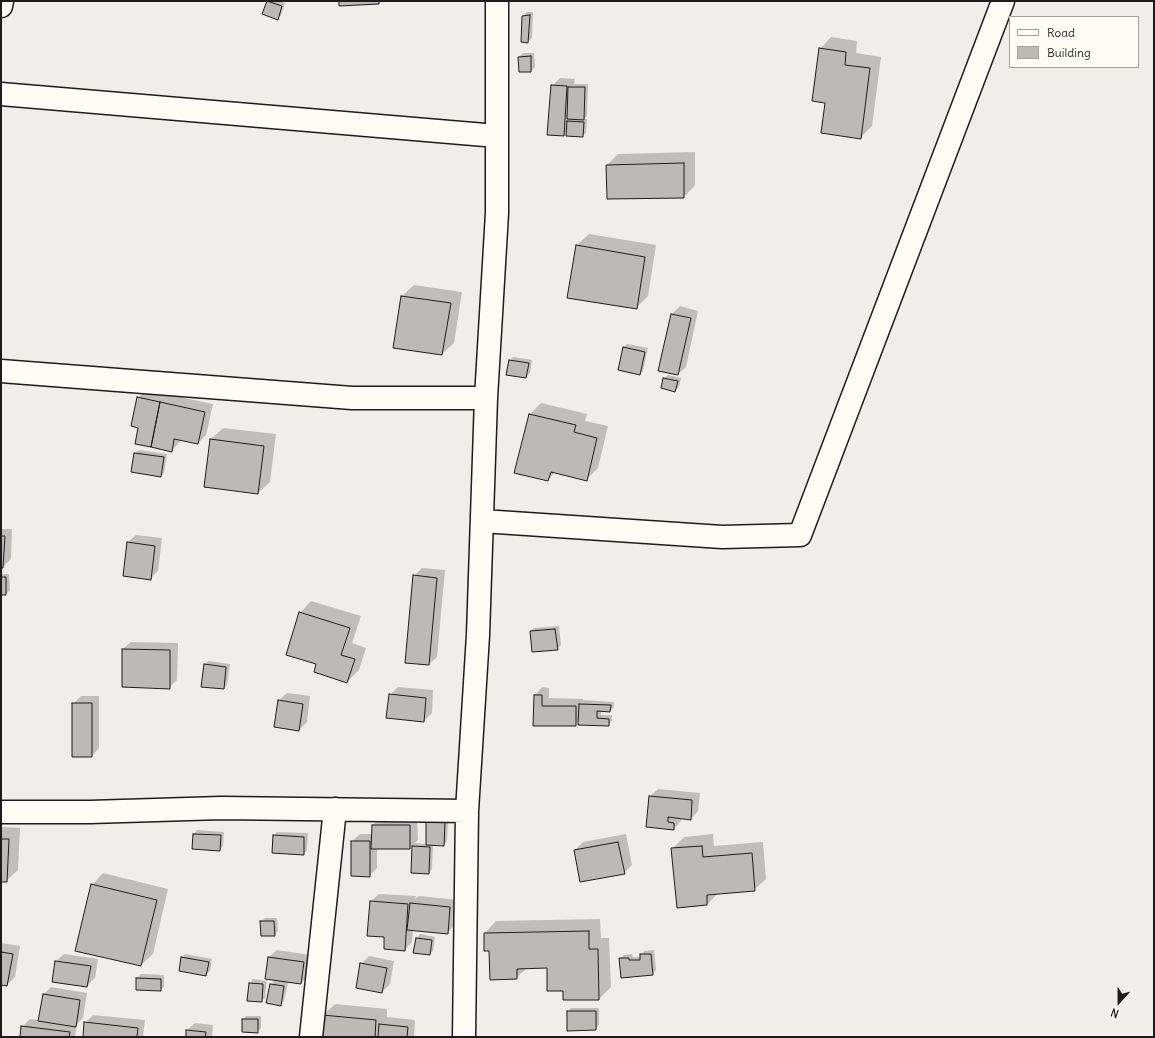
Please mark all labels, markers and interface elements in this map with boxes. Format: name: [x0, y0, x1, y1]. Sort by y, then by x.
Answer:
legend: [1009, 16, 1139, 68]
text: Road: [1047, 25, 1075, 40]
text: Building: [1047, 45, 1091, 60]
north arrow: [1099, 982, 1139, 1022]
text: N: [1109, 1005, 1121, 1021]

